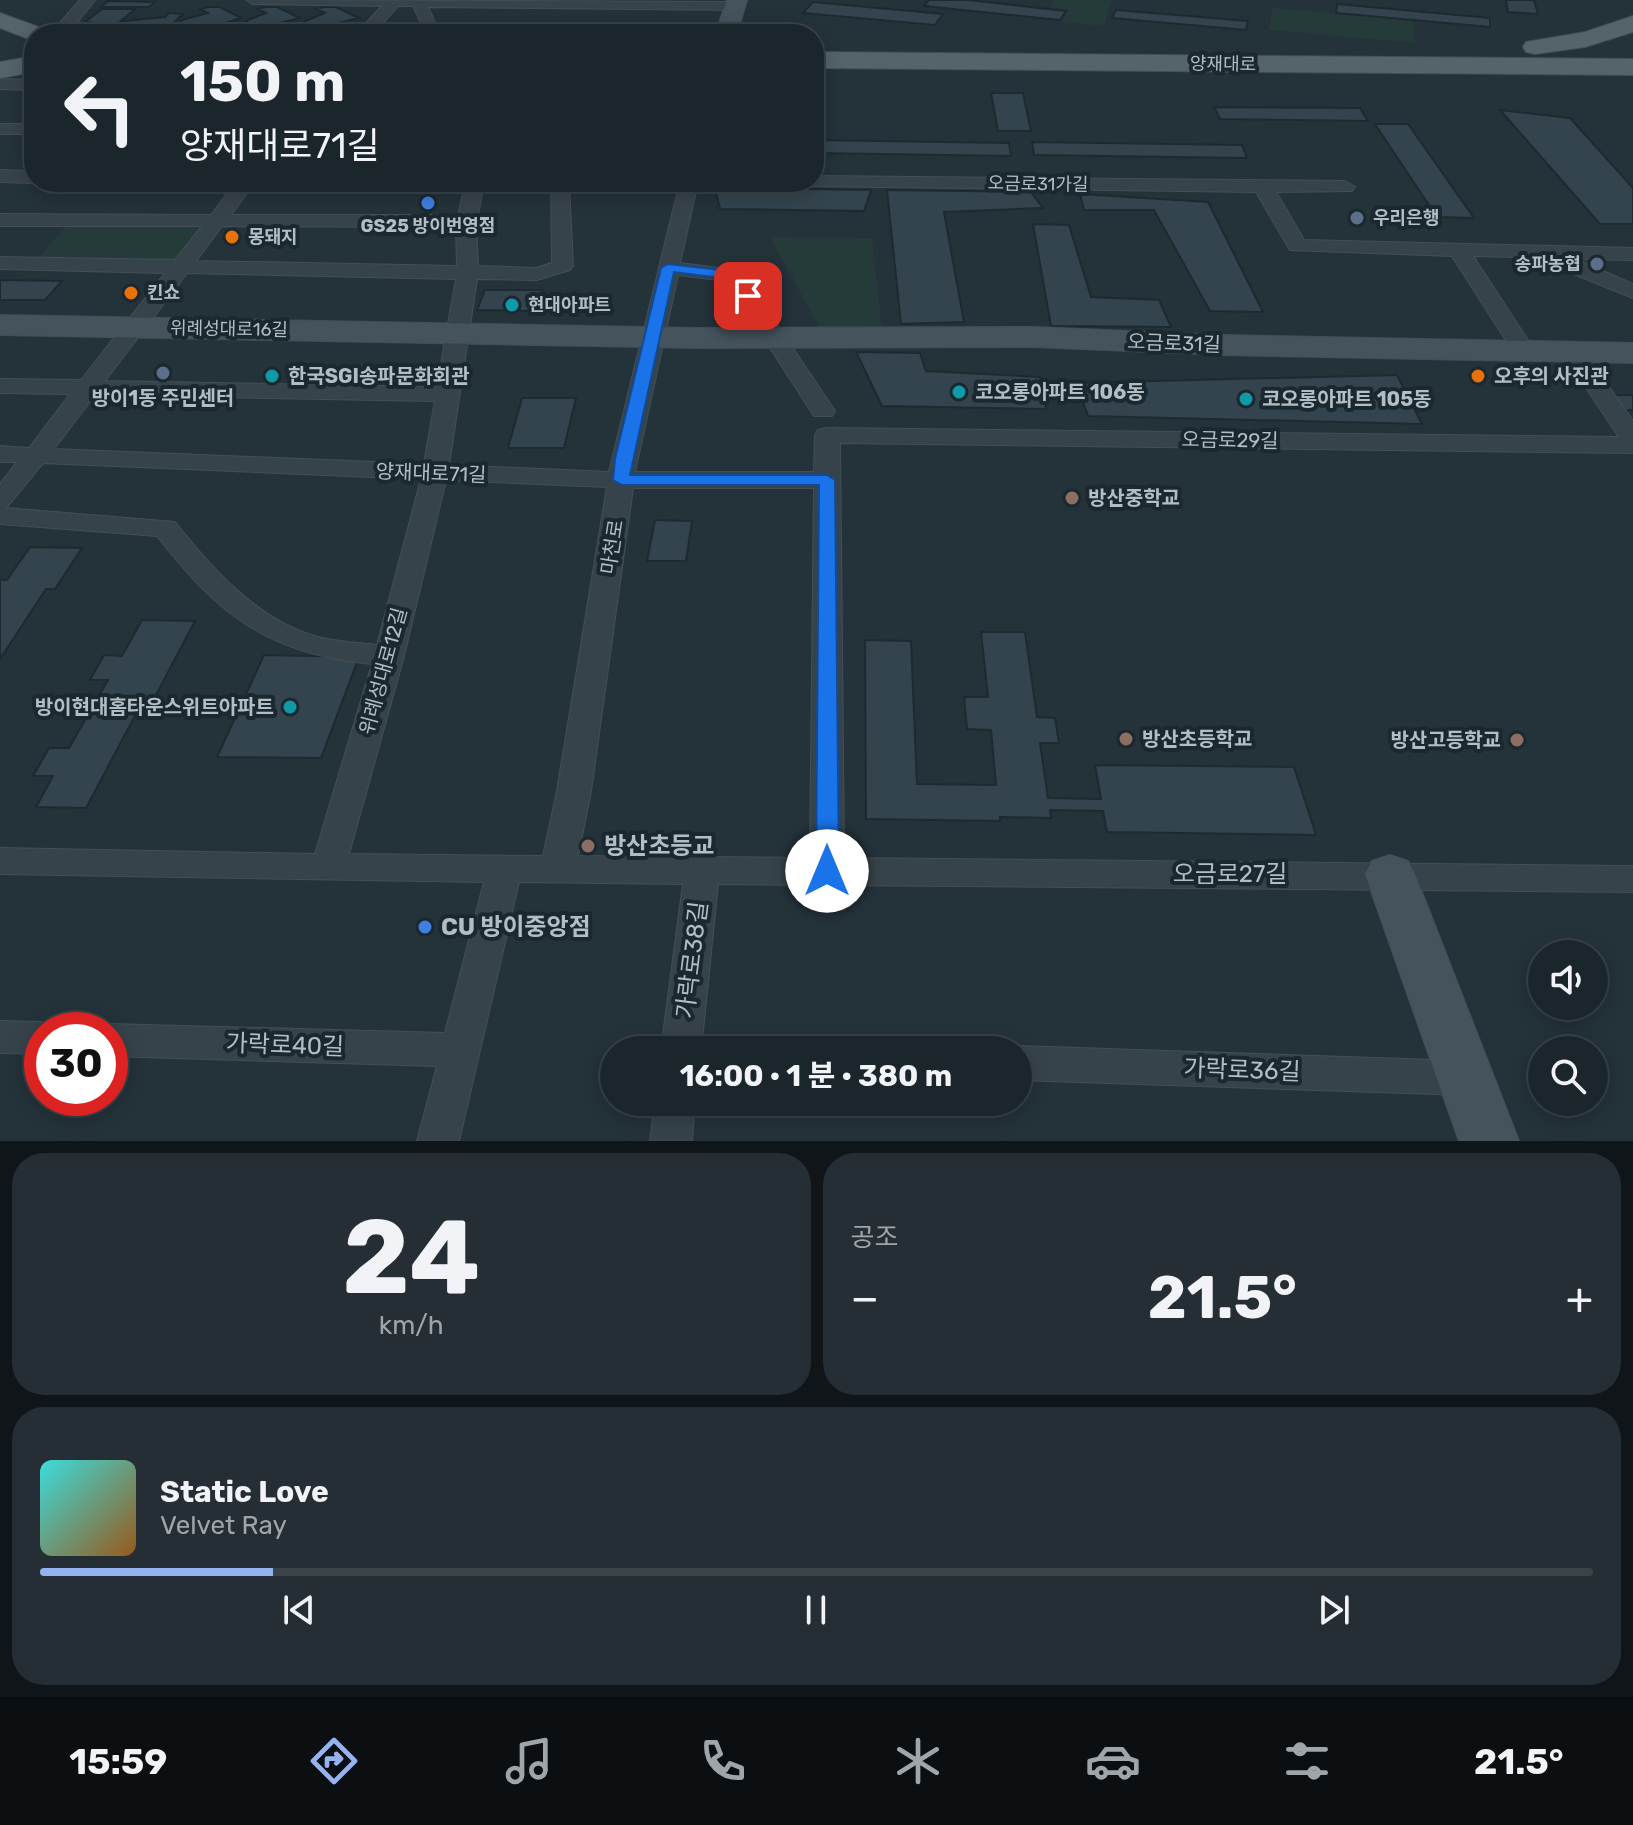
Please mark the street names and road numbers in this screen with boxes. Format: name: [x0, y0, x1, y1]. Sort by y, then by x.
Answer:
street label: 양재대로: [1190, 52, 1256, 76]
street label: 오금로31가길: [987, 172, 1089, 196]
street label: 위례성대로16길: [170, 317, 288, 341]
street label: 오금로31길: [1127, 329, 1221, 357]
street label: 오금로29길: [1181, 427, 1279, 453]
street label: 양재대로71길: [375, 459, 487, 487]
street label: 마천로: [596, 518, 628, 576]
street label: 위례성대로12길: [354, 605, 412, 737]
street label: 오금로27길: [1173, 860, 1287, 888]
street label: 가락로38길: [671, 900, 713, 1020]
street label: 가락로40길: [225, 1029, 345, 1061]
street label: 가락로36길: [1183, 1054, 1301, 1086]

